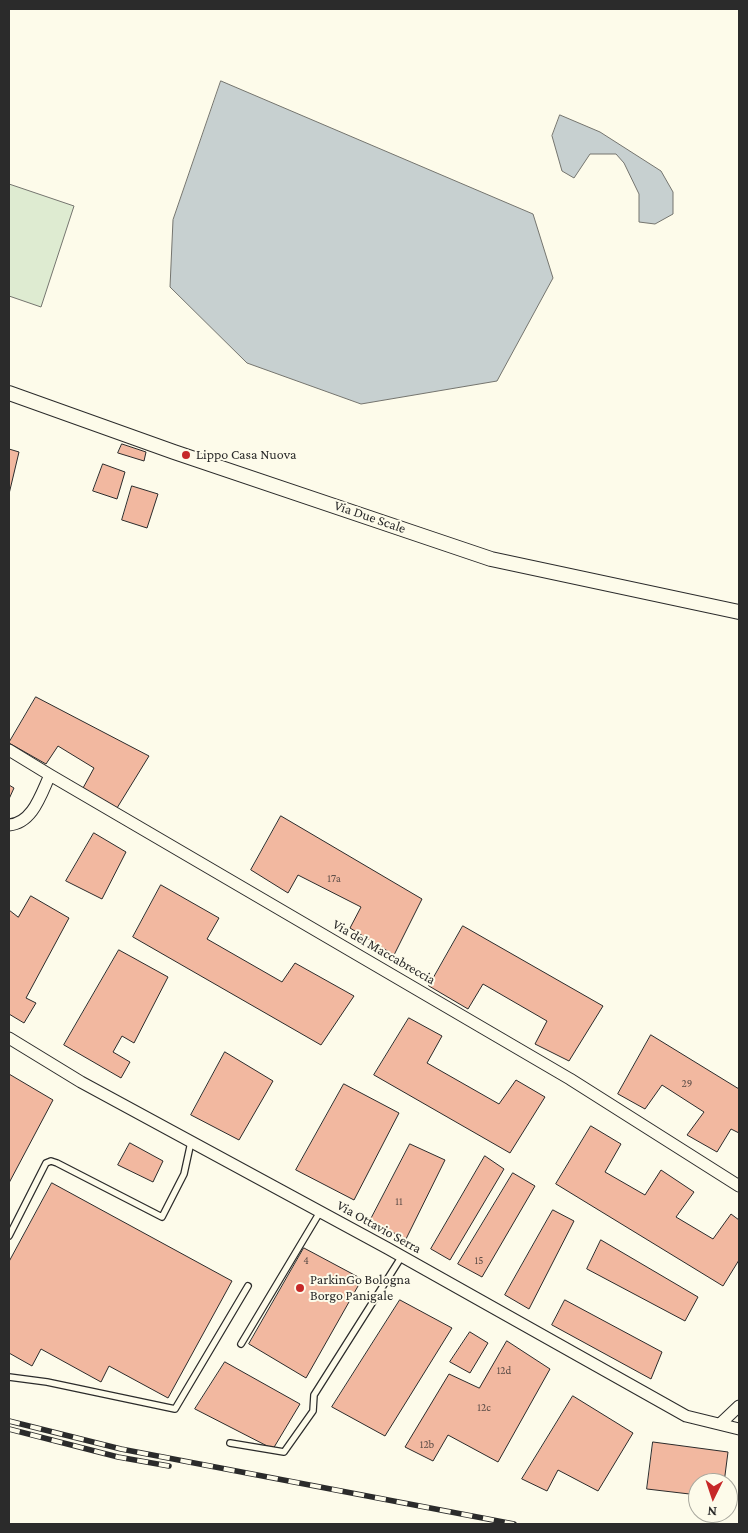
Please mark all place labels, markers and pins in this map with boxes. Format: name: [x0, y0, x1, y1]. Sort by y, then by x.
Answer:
place label: Lippo Casa Nuova: [196, 447, 297, 463]
marker: Lippo Casa Nuova: [180, 449, 192, 461]
place label: ParkinGo Bologna Borgo Panigale: [310, 1272, 410, 1304]
marker: ParkinGo Bologna Borgo Panigale: [294, 1282, 306, 1294]

